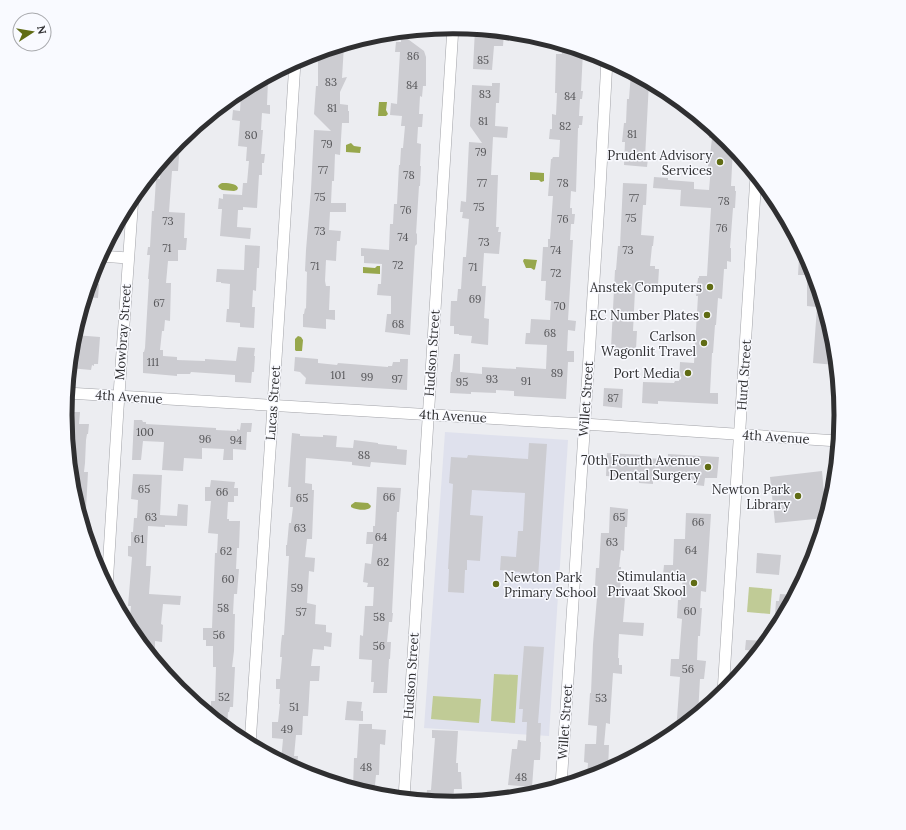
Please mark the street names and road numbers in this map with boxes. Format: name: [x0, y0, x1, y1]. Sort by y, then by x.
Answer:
street label: Mowbray Street: [111, 283, 135, 381]
street label: Hudson Street: [420, 309, 444, 397]
street label: Hurd Street: [733, 339, 755, 411]
street label: Willet Street: [575, 361, 597, 437]
street label: Lucas Street: [262, 365, 284, 441]
street label: 4th Avenue: [95, 386, 163, 408]
street label: 4th Avenue: [419, 406, 487, 426]
street label: 4th Avenue: [742, 426, 810, 448]
street label: Hudson Street: [399, 632, 423, 720]
street label: Willet Street: [554, 684, 576, 760]

